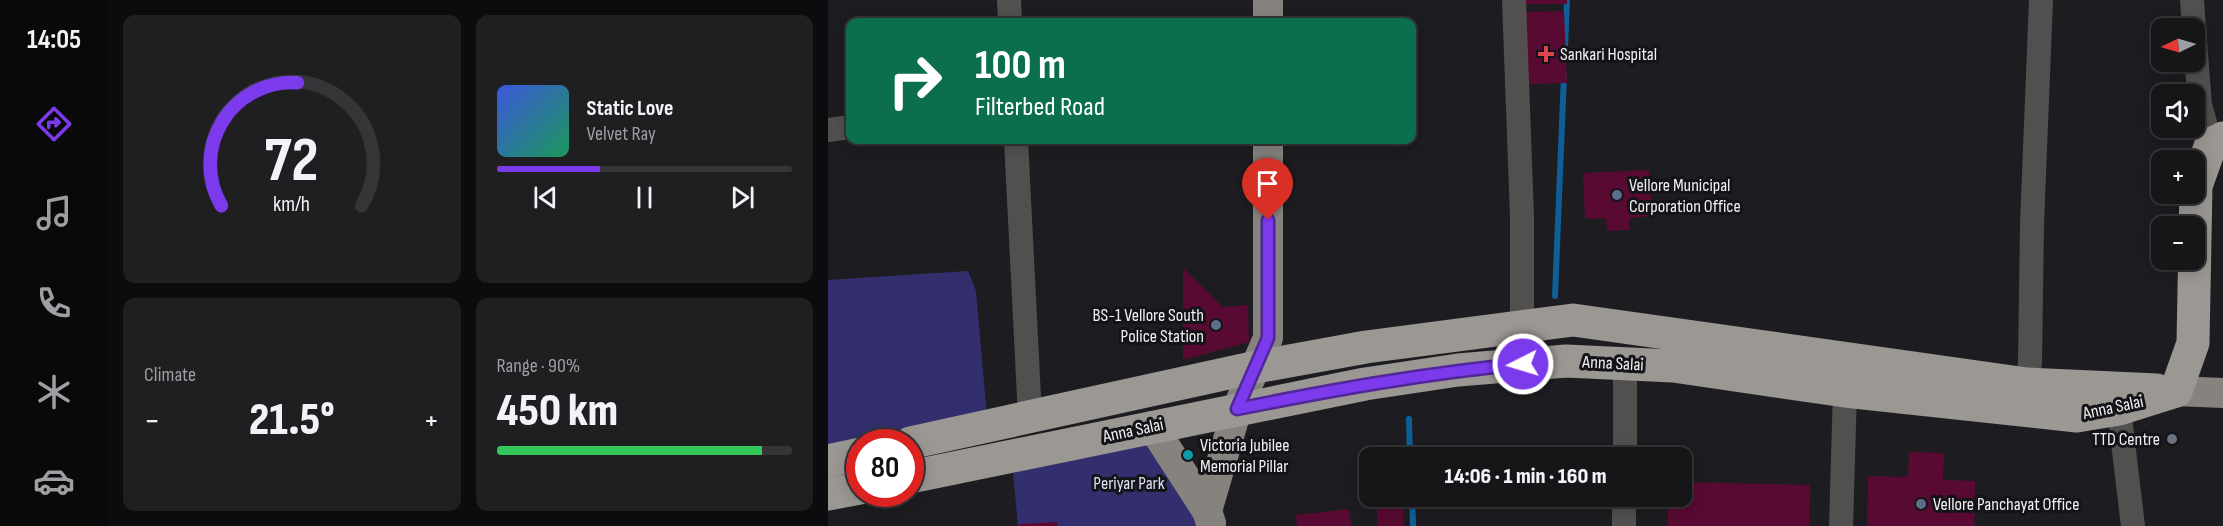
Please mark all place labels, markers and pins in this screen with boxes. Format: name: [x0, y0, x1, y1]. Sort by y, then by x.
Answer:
place label: Sankari Hospital: [1560, 44, 1657, 65]
marker: Sankari Hospital: [1537, 45, 1555, 63]
pin: [1242, 158, 1293, 220]
place label: Vellore Municipal Corporation Office: [1629, 175, 1741, 217]
marker: Vellore Municipal Corporation Office: [1610, 188, 1624, 202]
place label: BS-1 Vellore South Police Station: [1093, 305, 1204, 347]
marker: BS-1 Vellore South Police Station: [1209, 318, 1223, 332]
place label: TTD Centre: [2092, 429, 2160, 450]
marker: TTD Centre: [2165, 432, 2179, 446]
place label: Victoria Jubilee Memorial Pillar: [1200, 435, 1290, 477]
marker: Victoria Jubilee Memorial Pillar: [1181, 448, 1195, 462]
place label: Vellore Panchayat Office: [1933, 494, 2079, 515]
marker: Vellore Panchayat Office: [1914, 497, 1928, 511]

